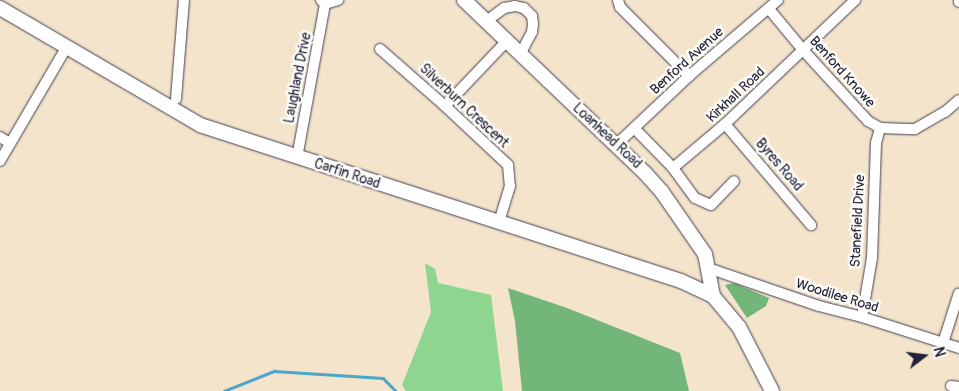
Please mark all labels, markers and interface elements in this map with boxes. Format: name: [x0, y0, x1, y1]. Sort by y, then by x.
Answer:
street label: Benford Avenue: [647, 24, 727, 98]
street label: Laughland Drive: [281, 31, 315, 125]
street label: Benford Knowe: [806, 33, 878, 111]
street label: Silverburn Crescent: [416, 60, 512, 152]
street label: Kirkhall Road: [703, 64, 769, 126]
street label: Loanhead Road: [569, 100, 645, 172]
street label: Byres Road: [752, 135, 806, 195]
street label: Carfin Road: [312, 155, 382, 193]
street label: Stanefield Drive: [847, 174, 869, 268]
street label: Woodilee Road: [794, 275, 880, 317]
north arrow: [899, 331, 949, 381]
text: N: [930, 345, 948, 359]

